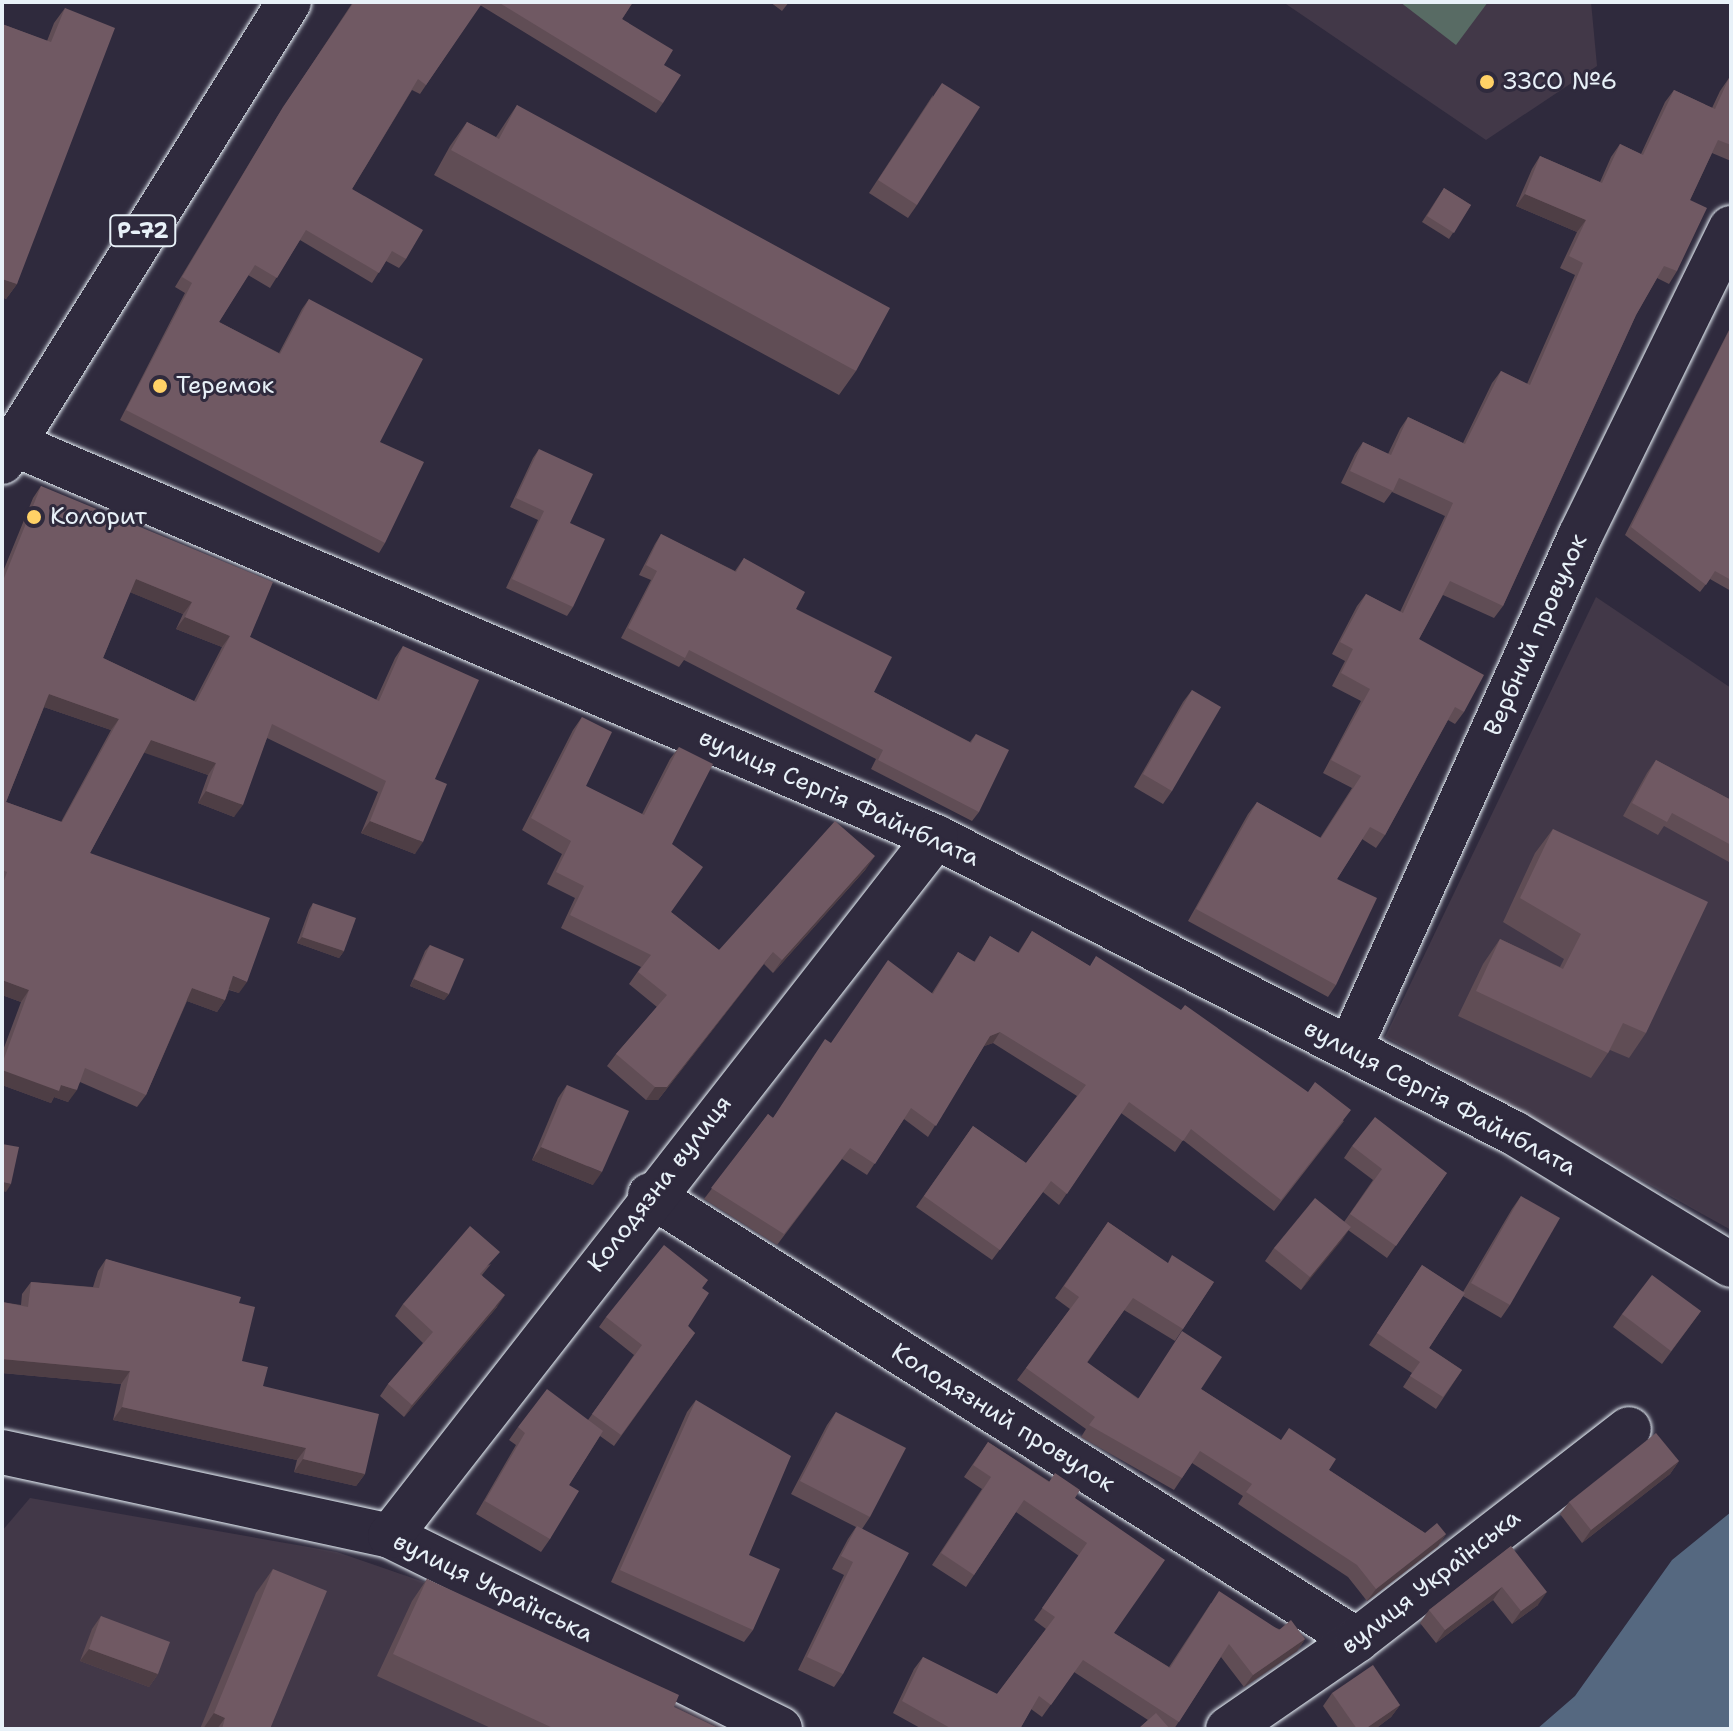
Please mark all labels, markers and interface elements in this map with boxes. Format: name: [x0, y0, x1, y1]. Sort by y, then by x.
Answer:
place label: ЗЗСО №6: [1503, 68, 1617, 96]
marker: ЗЗСО №6: [1478, 73, 1496, 91]
road number: Р-72: [109, 213, 177, 249]
place label: Теремок: [176, 372, 274, 400]
marker: Теремок: [151, 377, 169, 395]
place label: Колорит: [50, 503, 147, 531]
marker: Колорит: [25, 508, 43, 526]
street label: Вербний провулок: [1479, 530, 1593, 740]
street label: вулиця Сергія Файнблата: [694, 723, 984, 873]
street label: вулиця Сергія Файнблата: [1299, 1014, 1581, 1182]
street label: Колодязна вулиця: [582, 1090, 738, 1278]
street label: Колодязний провулок: [886, 1337, 1120, 1499]
street label: вулиця Українська: [1336, 1503, 1526, 1661]
street label: вулиця Українська: [388, 1527, 598, 1649]

